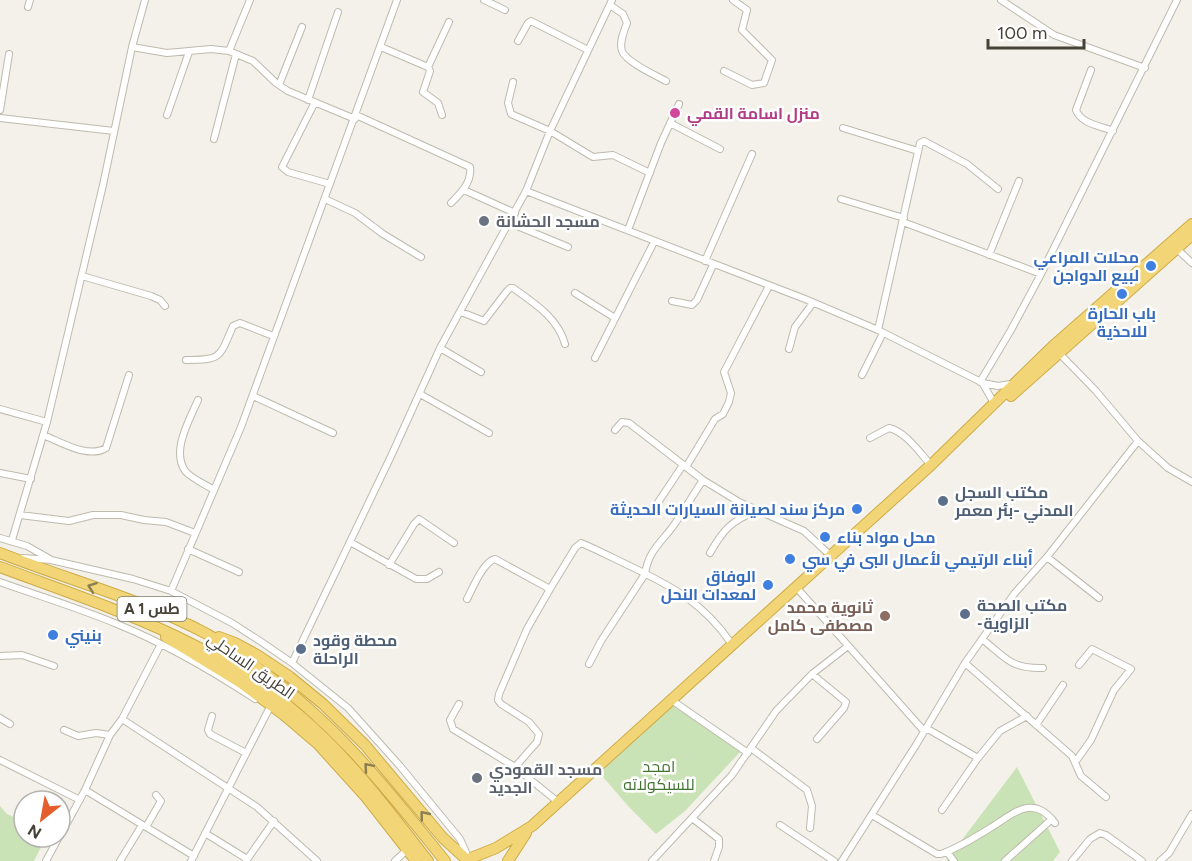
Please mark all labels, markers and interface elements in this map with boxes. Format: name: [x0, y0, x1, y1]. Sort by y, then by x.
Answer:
scale bar: [988, 12, 1084, 50]
text: 100 m: [997, 22, 1047, 44]
place label: منزل اسامة القمي: [687, 104, 820, 126]
marker: منزل اسامة القمي: [668, 106, 682, 120]
place label: مسجد الحشانة: [496, 212, 600, 231]
marker: مسجد الحشانة: [477, 214, 491, 228]
place label: محلات المراعي لبيع الدواجن: [1033, 248, 1139, 286]
marker: محلات المراعي لبيع الدواجن: [1144, 259, 1158, 273]
marker: باب الحارة للاحذية: [1115, 287, 1129, 301]
place label: باب الحارة للاحذية: [1088, 304, 1156, 341]
place label: مكتب السجل المدني -بئر معمر: [954, 483, 1074, 523]
marker: مكتب السجل المدني -بئر معمر: [936, 494, 950, 508]
place label: مركز سند لصيانة السيارات الحديثة: [610, 500, 845, 519]
marker: مركز سند لصيانة السيارات الحديثة: [850, 502, 864, 516]
place label: محل مواد بناء: [837, 528, 936, 547]
marker: محل مواد بناء: [818, 530, 832, 544]
place label: أبناء الرتيمي لأعمال البى في سي: [802, 549, 1033, 572]
marker: أبناء الرتيمي لأعمال البى في سي: [783, 552, 797, 566]
place label: الوفاق لمعدات النحل: [661, 567, 756, 604]
marker: الوفاق لمعدات النحل: [761, 578, 775, 592]
one-way arrow: [87, 581, 98, 594]
place label: مكتب الصحة -الزاوية: [977, 596, 1067, 633]
road number: A 1 طس: [118, 597, 186, 621]
place label: ثانوية محمد مصطفى كامل: [768, 598, 874, 635]
marker: مكتب الصحة -الزاوية: [958, 607, 972, 621]
marker: ثانوية محمد مصطفى كامل: [878, 609, 892, 623]
place label: بنيني: [65, 626, 102, 648]
marker: بنيني: [46, 628, 60, 642]
street label: الطريق الساحلي: [201, 629, 298, 706]
place label: محطة وقود الراحلة: [313, 631, 397, 668]
marker: محطة وقود الراحلة: [294, 642, 308, 656]
park label: امجد للسيكولاته: [623, 757, 695, 794]
place label: مسجد القمودي الجديد: [489, 760, 602, 797]
one-way arrow: [364, 763, 375, 774]
marker: مسجد القمودي الجديد: [470, 771, 484, 785]
north arrow: [12, 789, 72, 849]
one-way arrow: [420, 811, 431, 822]
text: N: [24, 820, 45, 843]

